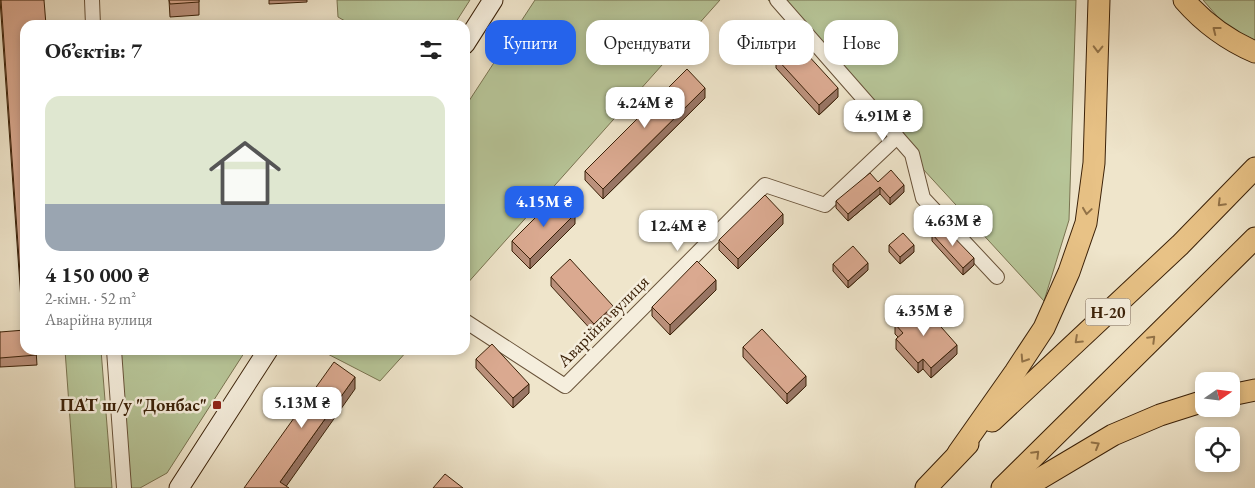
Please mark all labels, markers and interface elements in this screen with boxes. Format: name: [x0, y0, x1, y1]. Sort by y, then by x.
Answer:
chip: Купити: [485, 20, 576, 65]
chip: Орендувати: [586, 20, 709, 65]
chip: Фільтри: [719, 20, 814, 65]
chip: Нове: [824, 20, 898, 65]
one-way arrow: [1213, 27, 1222, 36]
icon: filters: [417, 36, 445, 64]
text: Об’єктів: 7: [45, 37, 142, 64]
one-way arrow: [1093, 45, 1104, 53]
pin: 4.24M ₴: [599, 86, 691, 129]
text: 4.24M ₴: [617, 92, 673, 113]
pin: 4.91M ₴: [837, 100, 929, 142]
text: 4.91M ₴: [855, 105, 911, 126]
icon: home: [200, 128, 290, 218]
pin: 4.15M ₴: [498, 186, 590, 228]
text: 4.15M ₴: [516, 191, 572, 212]
one-way arrow: [1218, 197, 1227, 206]
pin: 4.63M ₴: [907, 204, 999, 247]
one-way arrow: [1083, 206, 1093, 215]
pin: 12.4M ₴: [632, 210, 724, 252]
text: 4.63M ₴: [925, 210, 981, 231]
text: 12.4M ₴: [650, 215, 706, 236]
text: 4 150 000 ₴: [45, 261, 149, 288]
street label: Аварійна вулиця: [551, 270, 654, 372]
text: 2-кімн. · 52 m²: [45, 288, 136, 309]
pin: 4.35M ₴: [878, 294, 970, 337]
road number: Н-20: [1086, 298, 1130, 326]
text: 4.35M ₴: [896, 300, 952, 321]
text: Аварійна вулиця: [45, 309, 153, 330]
one-way arrow: [1075, 334, 1084, 343]
one-way arrow: [1146, 336, 1155, 345]
one-way arrow: [1021, 353, 1030, 363]
north arrow: [1195, 372, 1240, 418]
map controls: [1195, 372, 1240, 472]
pin: 5.13M ₴: [256, 386, 348, 429]
text: 5.13M ₴: [274, 392, 330, 413]
place label: ПАТ ш/у "Донбас": [60, 393, 207, 416]
marker: ПАТ ш/у "Донбас": [211, 399, 223, 411]
button: locate: [1195, 427, 1240, 472]
one-way arrow: [1091, 441, 1100, 451]
one-way arrow: [1031, 451, 1040, 460]

